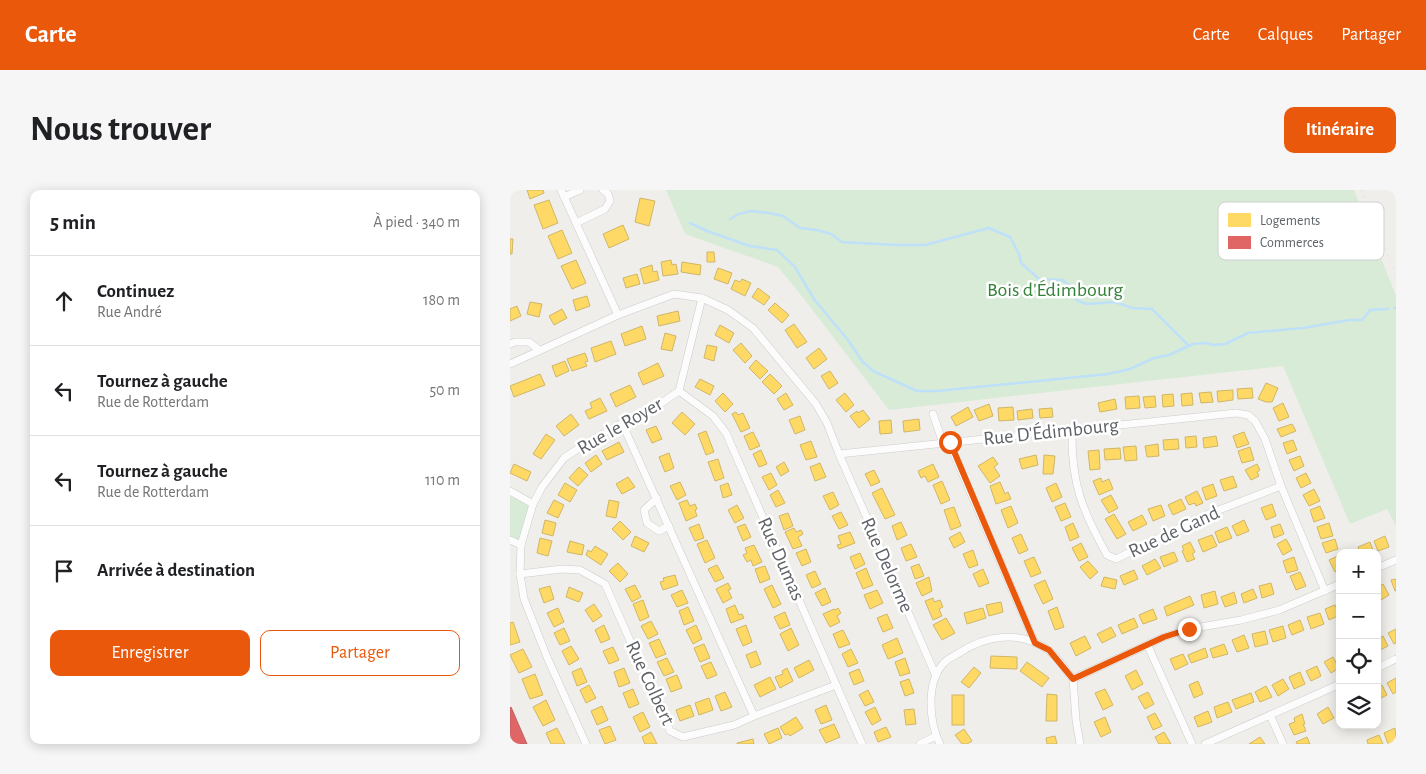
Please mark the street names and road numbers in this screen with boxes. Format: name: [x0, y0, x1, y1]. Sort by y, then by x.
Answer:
street label: Rue le Royer: [574, 393, 666, 458]
street label: Rue D'Édimbourg: [982, 414, 1120, 449]
street label: Rue de Gand: [1125, 502, 1223, 562]
street label: Rue Dumas: [754, 514, 808, 604]
street label: Rue Delorme: [857, 514, 917, 616]
street label: Rue Colbert: [622, 638, 678, 729]

